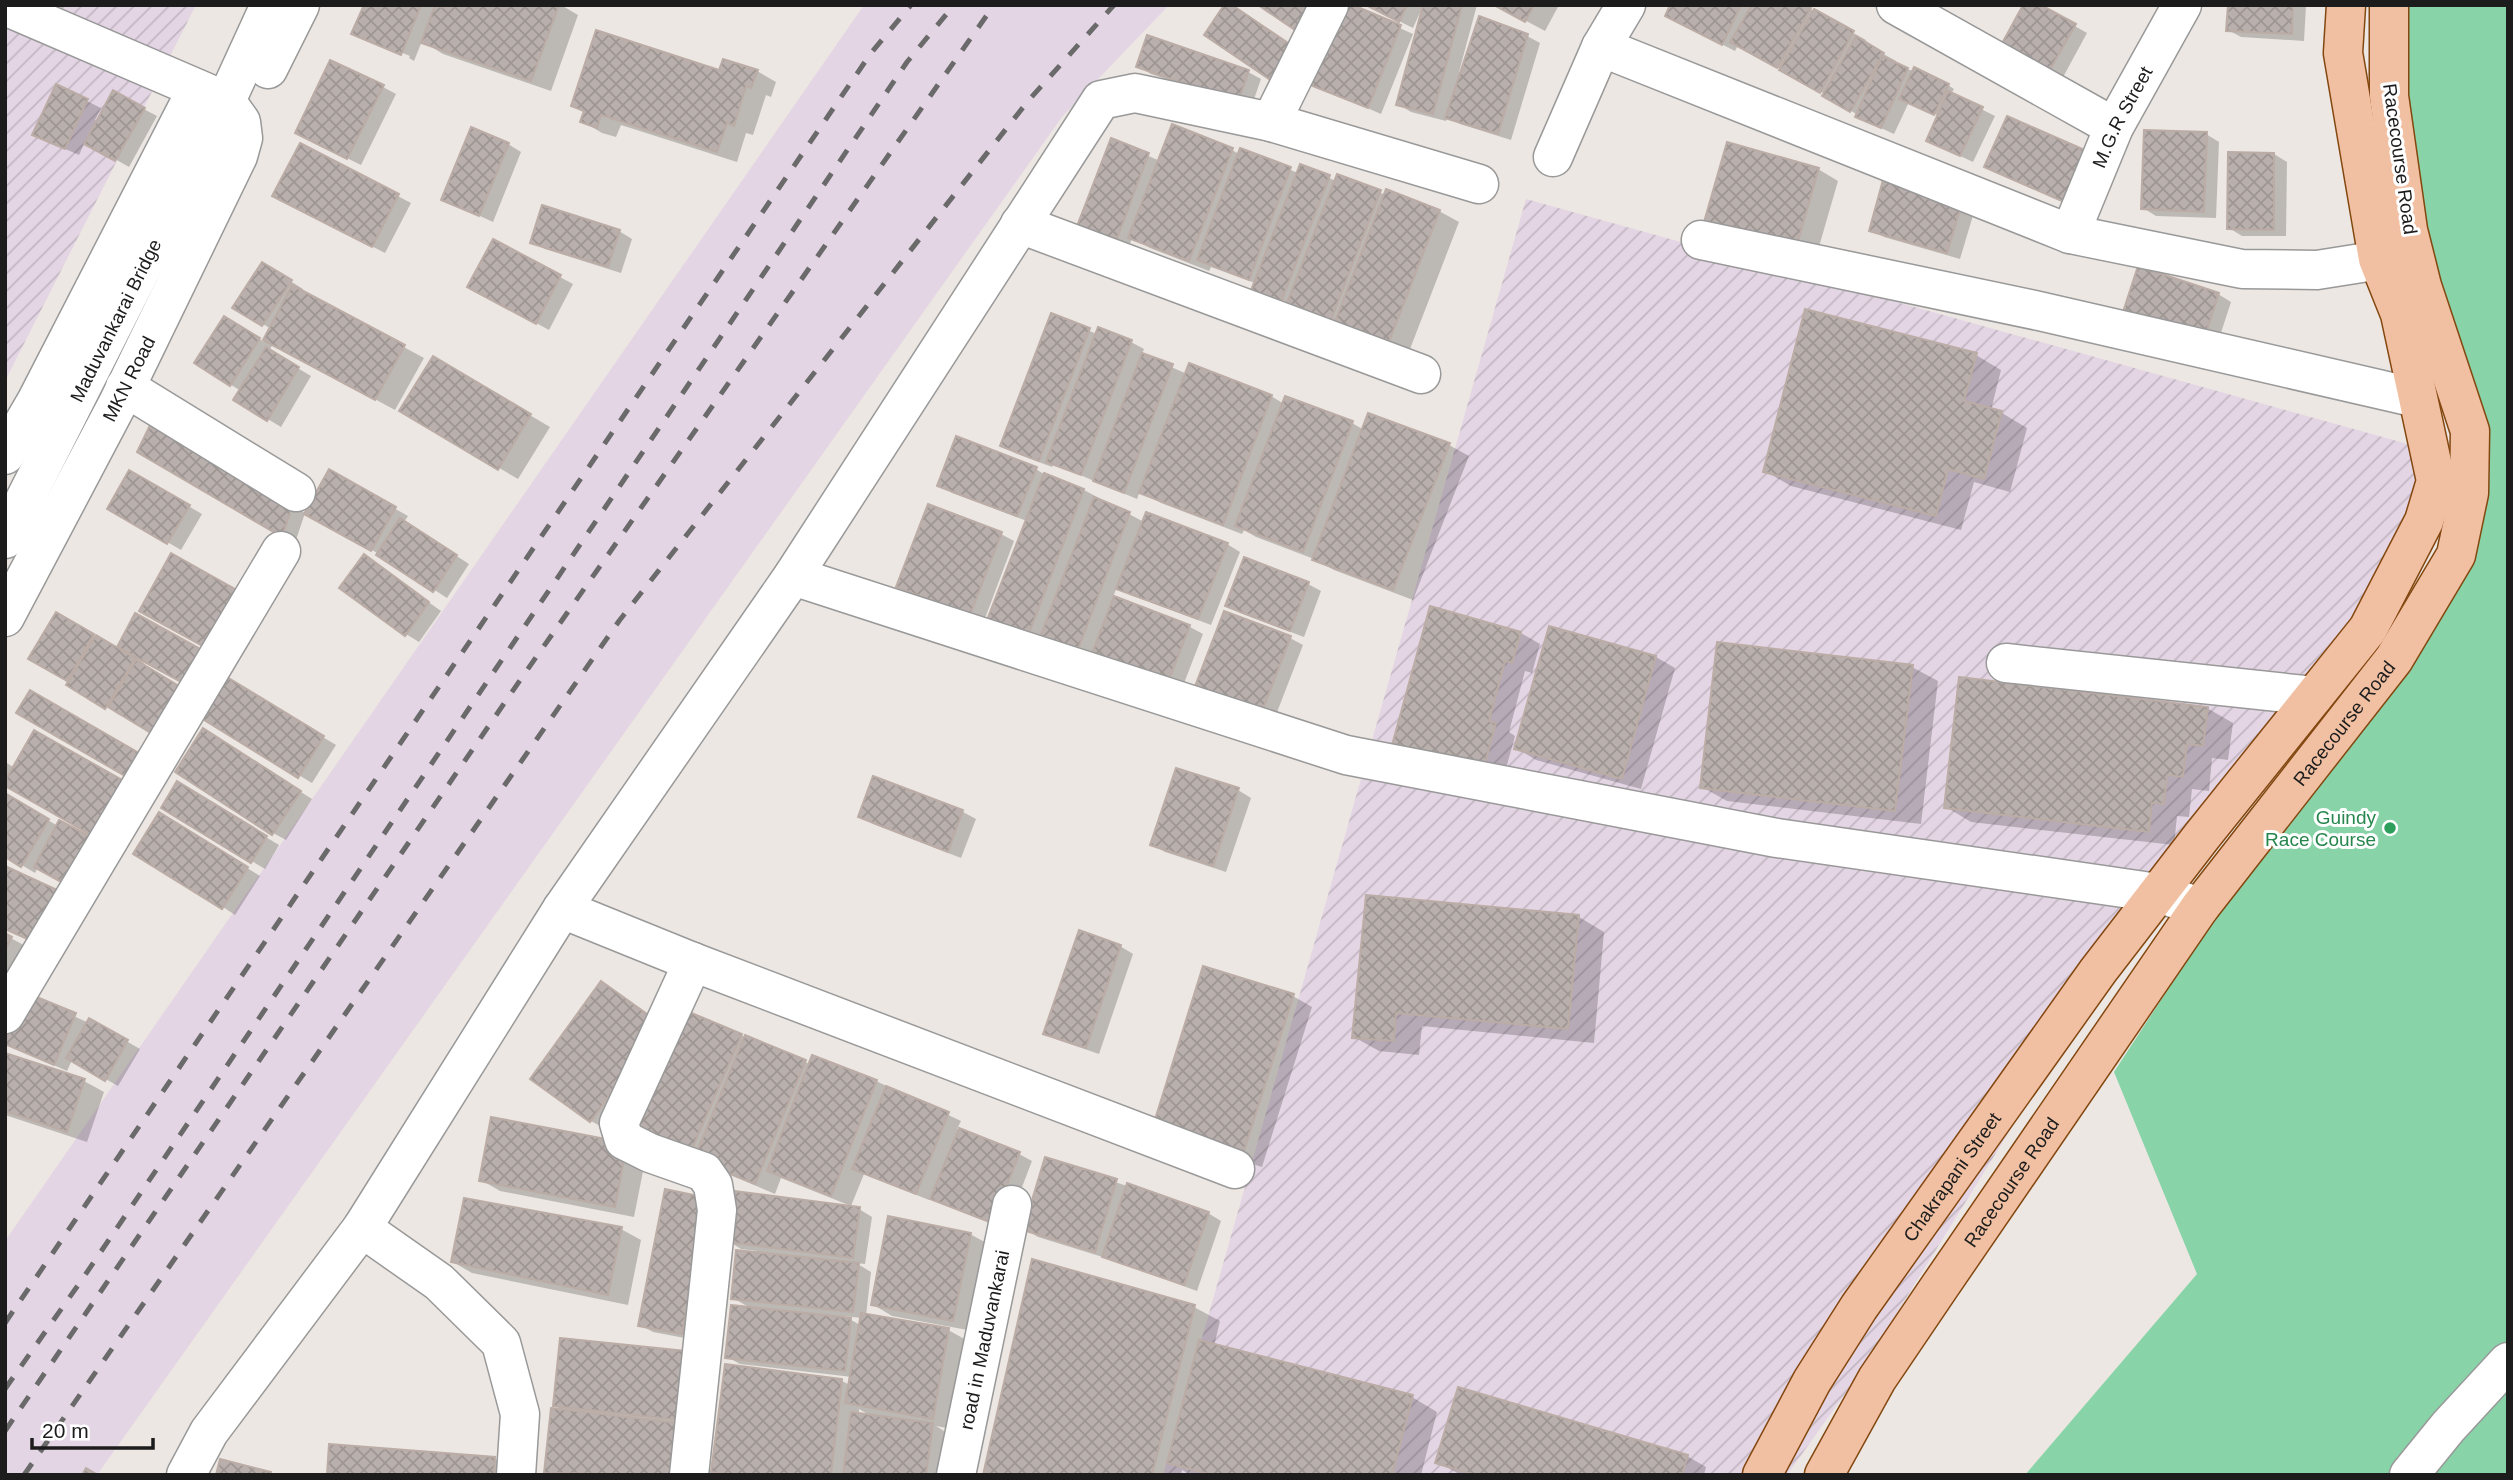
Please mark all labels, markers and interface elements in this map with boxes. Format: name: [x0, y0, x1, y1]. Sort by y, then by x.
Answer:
street label: M.G.R Street: [2088, 62, 2157, 171]
street label: Racecourse Road: [2379, 82, 2421, 236]
street label: Maduvankarai Bridge: [66, 235, 165, 405]
street label: MKN Road: [99, 333, 159, 425]
street label: Racecourse Road: [2289, 657, 2399, 790]
place label: Guindy Race Course: [2265, 807, 2376, 850]
marker: Guindy Race Course: [2382, 820, 2398, 836]
street label: Chakrapani Street: [1899, 1108, 2005, 1245]
street label: Racecourse Road: [1960, 1113, 2063, 1251]
street label: road in Maduvankarai: [955, 1248, 1013, 1432]
scale bar: [32, 1406, 152, 1450]
text: 20 m: [42, 1419, 89, 1442]

